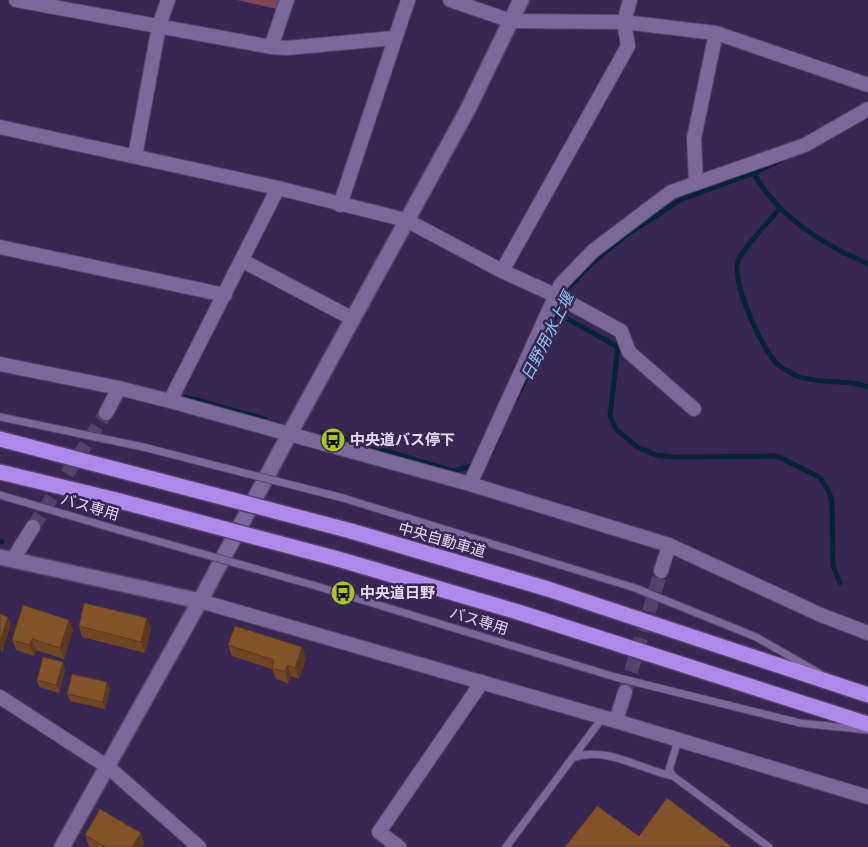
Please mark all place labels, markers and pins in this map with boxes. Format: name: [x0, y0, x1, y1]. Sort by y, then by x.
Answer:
bus stop icon: 中央道バス停下: [320, 427, 346, 453]
place label: 中央道バス停下: [350, 430, 455, 448]
bus stop icon: 中央道日野: [330, 580, 356, 606]
place label: 中央道日野: [360, 583, 435, 601]

